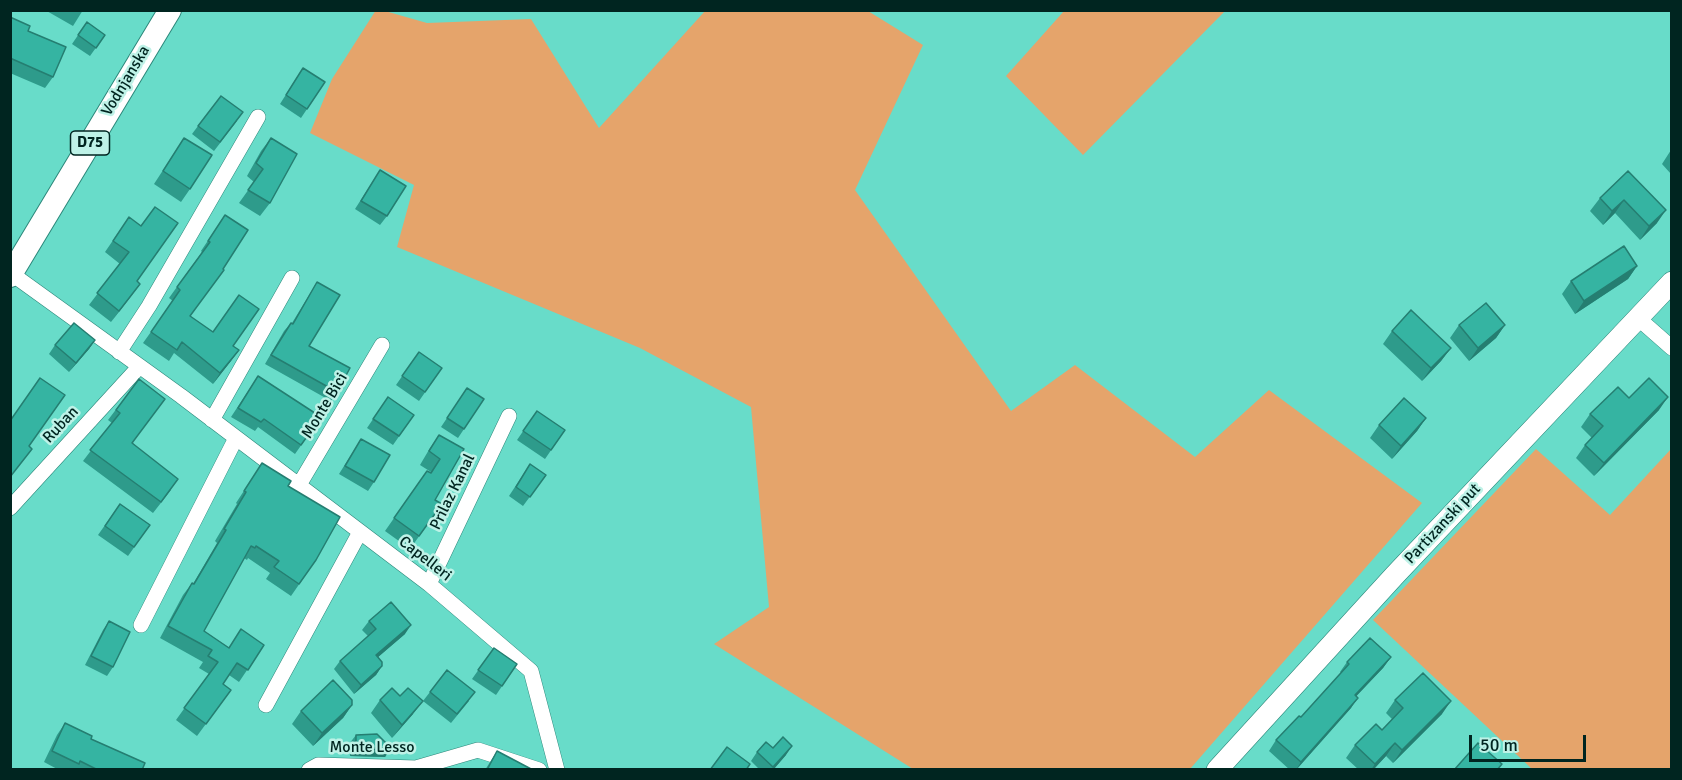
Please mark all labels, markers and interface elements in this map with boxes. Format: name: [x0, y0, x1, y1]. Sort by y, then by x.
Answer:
street label: Vodnjanska: [98, 42, 154, 120]
road number: D75: [70, 131, 110, 155]
street label: Monte Bici: [298, 370, 352, 442]
street label: Ruban: [39, 403, 83, 447]
street label: Prilaz Kanal: [426, 451, 480, 533]
street label: Partizanski put: [1401, 480, 1485, 568]
street label: Capelleri: [395, 532, 455, 586]
scale bar: [1472, 723, 1589, 761]
text: 50 m: [1480, 734, 1518, 756]
street label: Monte Lesso: [329, 738, 415, 758]

